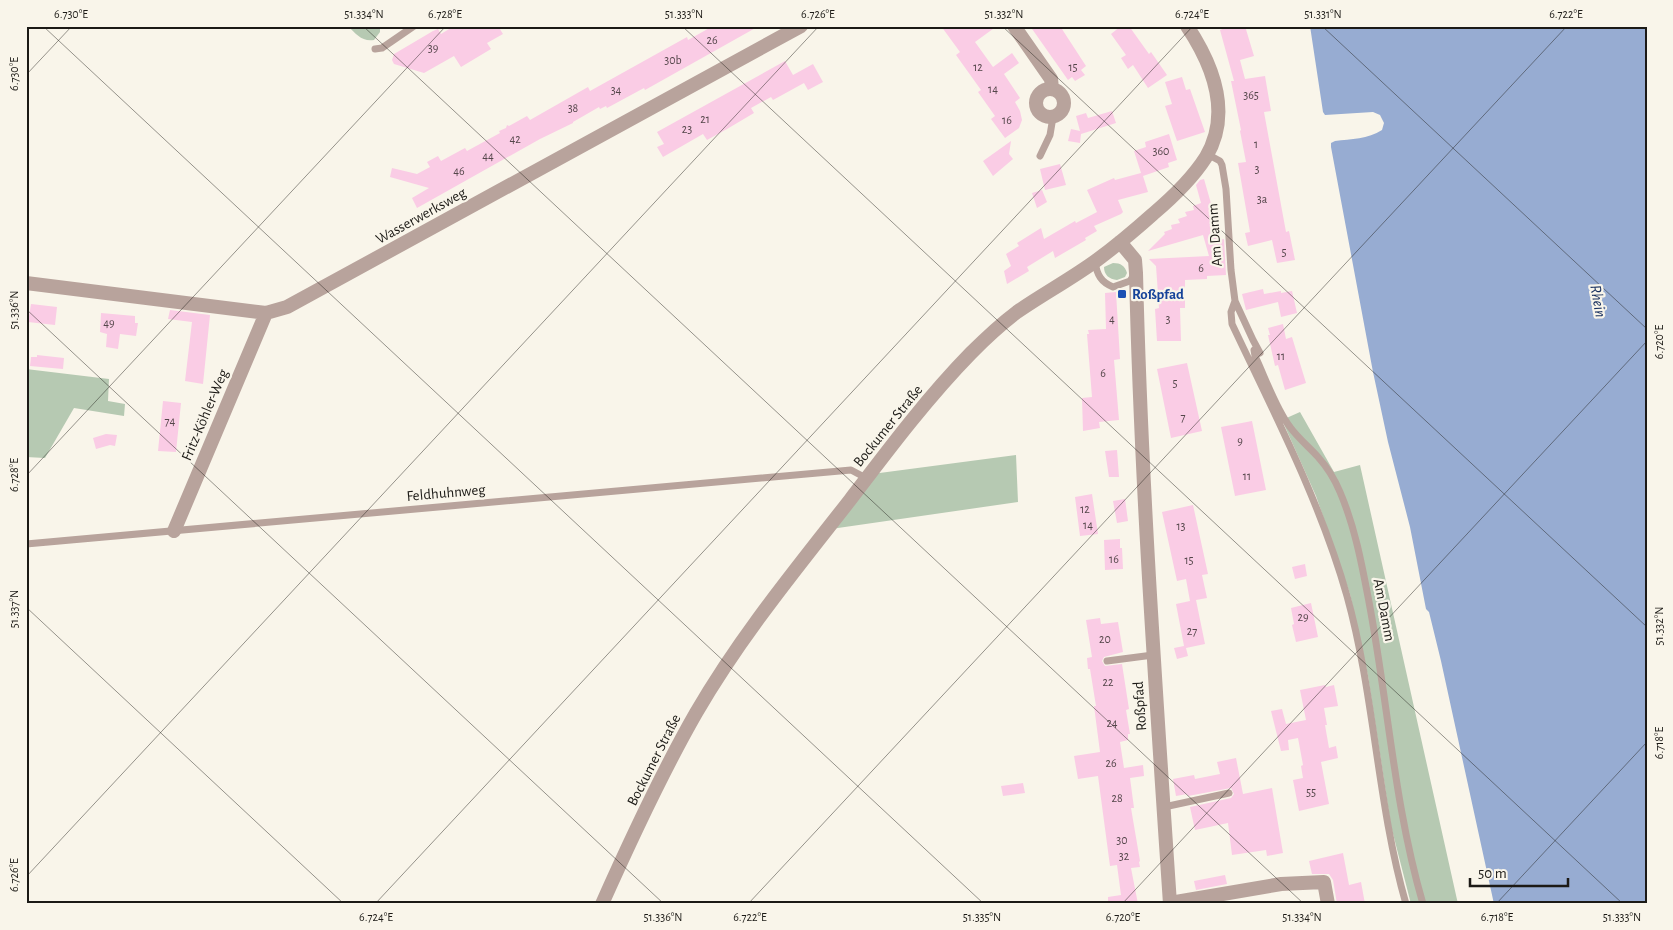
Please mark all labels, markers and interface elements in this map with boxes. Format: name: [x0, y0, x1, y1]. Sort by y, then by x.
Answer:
text: 6.730°E: [54, 8, 88, 20]
text: 51.334°N: [344, 8, 384, 20]
text: 6.728°E: [428, 8, 462, 20]
text: 51.333°N: [665, 8, 703, 20]
text: 6.726°E: [801, 8, 835, 20]
text: 51.332°N: [985, 8, 1023, 20]
text: 6.724°E: [1175, 8, 1209, 20]
text: 51.331°N: [1304, 8, 1342, 20]
text: 6.722°E: [1549, 8, 1583, 20]
house number: 26: [706, 34, 718, 46]
house number: 39: [428, 42, 439, 54]
house number: 30b: [664, 54, 682, 66]
text: 6.730°E: [8, 57, 20, 91]
house number: 12: [973, 61, 983, 73]
house number: 15: [1068, 61, 1078, 73]
house number: 14: [988, 83, 998, 95]
house number: 34: [611, 84, 622, 96]
house number: 365: [1243, 89, 1259, 101]
house number: 38: [568, 102, 579, 114]
house number: 21: [700, 113, 710, 125]
house number: 16: [1002, 114, 1012, 126]
house number: 23: [682, 123, 692, 135]
house number: 42: [509, 133, 521, 145]
house number: 1: [1254, 138, 1258, 150]
house number: 360: [1153, 145, 1169, 157]
house number: 44: [482, 150, 494, 162]
house number: 3: [1255, 163, 1260, 175]
house number: 46: [453, 165, 465, 177]
street label: Wasserwerksweg: [373, 185, 469, 247]
house number: 3a: [1257, 193, 1268, 205]
street label: Am Damm: [1205, 203, 1225, 267]
house number: 5: [1281, 246, 1287, 258]
house number: 6: [1198, 262, 1204, 274]
water label: Rhein: [1587, 283, 1609, 319]
place label: Roßpfad: [1132, 287, 1184, 302]
marker: Roßpfad: [1116, 288, 1128, 300]
text: 51.336°N: [8, 290, 20, 330]
house number: 4: [1109, 313, 1115, 325]
house number: 3: [1166, 313, 1171, 325]
house number: 49: [103, 317, 115, 329]
text: 6.720°E: [1653, 325, 1665, 359]
house number: 11: [1277, 350, 1285, 362]
street label: Fritz-Köhler-Weg: [179, 366, 231, 463]
house number: 6: [1100, 367, 1106, 379]
house number: 5: [1172, 377, 1178, 389]
street label: Bockumer Straße: [851, 382, 925, 470]
house number: 7: [1180, 411, 1186, 423]
house number: 74: [165, 415, 176, 427]
house number: 9: [1237, 435, 1243, 447]
text: 6.728°E: [8, 458, 20, 492]
house number: 11: [1243, 470, 1251, 482]
street label: Feldhuhnweg: [406, 482, 487, 504]
house number: 12: [1080, 503, 1090, 515]
house number: 14: [1083, 519, 1093, 531]
house number: 13: [1176, 520, 1186, 532]
house number: 16: [1109, 553, 1119, 565]
house number: 15: [1184, 554, 1194, 566]
street label: Am Damm: [1371, 577, 1397, 643]
text: 51.337°N: [8, 590, 20, 628]
text: 51.332°N: [1653, 607, 1665, 645]
house number: 29: [1297, 611, 1309, 623]
house number: 27: [1187, 625, 1197, 637]
house number: 20: [1099, 633, 1111, 645]
house number: 22: [1103, 676, 1114, 688]
street label: Roßpfad: [1131, 680, 1149, 731]
street label: Bockumer Straße: [625, 712, 683, 808]
house number: 24: [1106, 717, 1118, 729]
text: 6.718°E: [1653, 727, 1665, 759]
house number: 26: [1105, 757, 1117, 769]
house number: 55: [1306, 786, 1316, 798]
house number: 28: [1111, 792, 1123, 804]
house number: 30: [1116, 834, 1128, 846]
house number: 32: [1119, 850, 1130, 862]
scale bar: [1470, 855, 1568, 887]
text: 6.726°E: [8, 858, 20, 892]
text: 50 m: [1478, 866, 1507, 881]
text: 6.724°E: [359, 911, 393, 923]
text: 51.336°N: [643, 911, 683, 923]
text: 6.722°E: [733, 911, 767, 923]
text: 51.335°N: [963, 911, 1001, 923]
text: 6.720°E: [1106, 911, 1140, 923]
text: 51.334°N: [1282, 911, 1322, 923]
text: 6.718°E: [1481, 911, 1513, 923]
text: 51.333°N: [1603, 911, 1641, 923]

